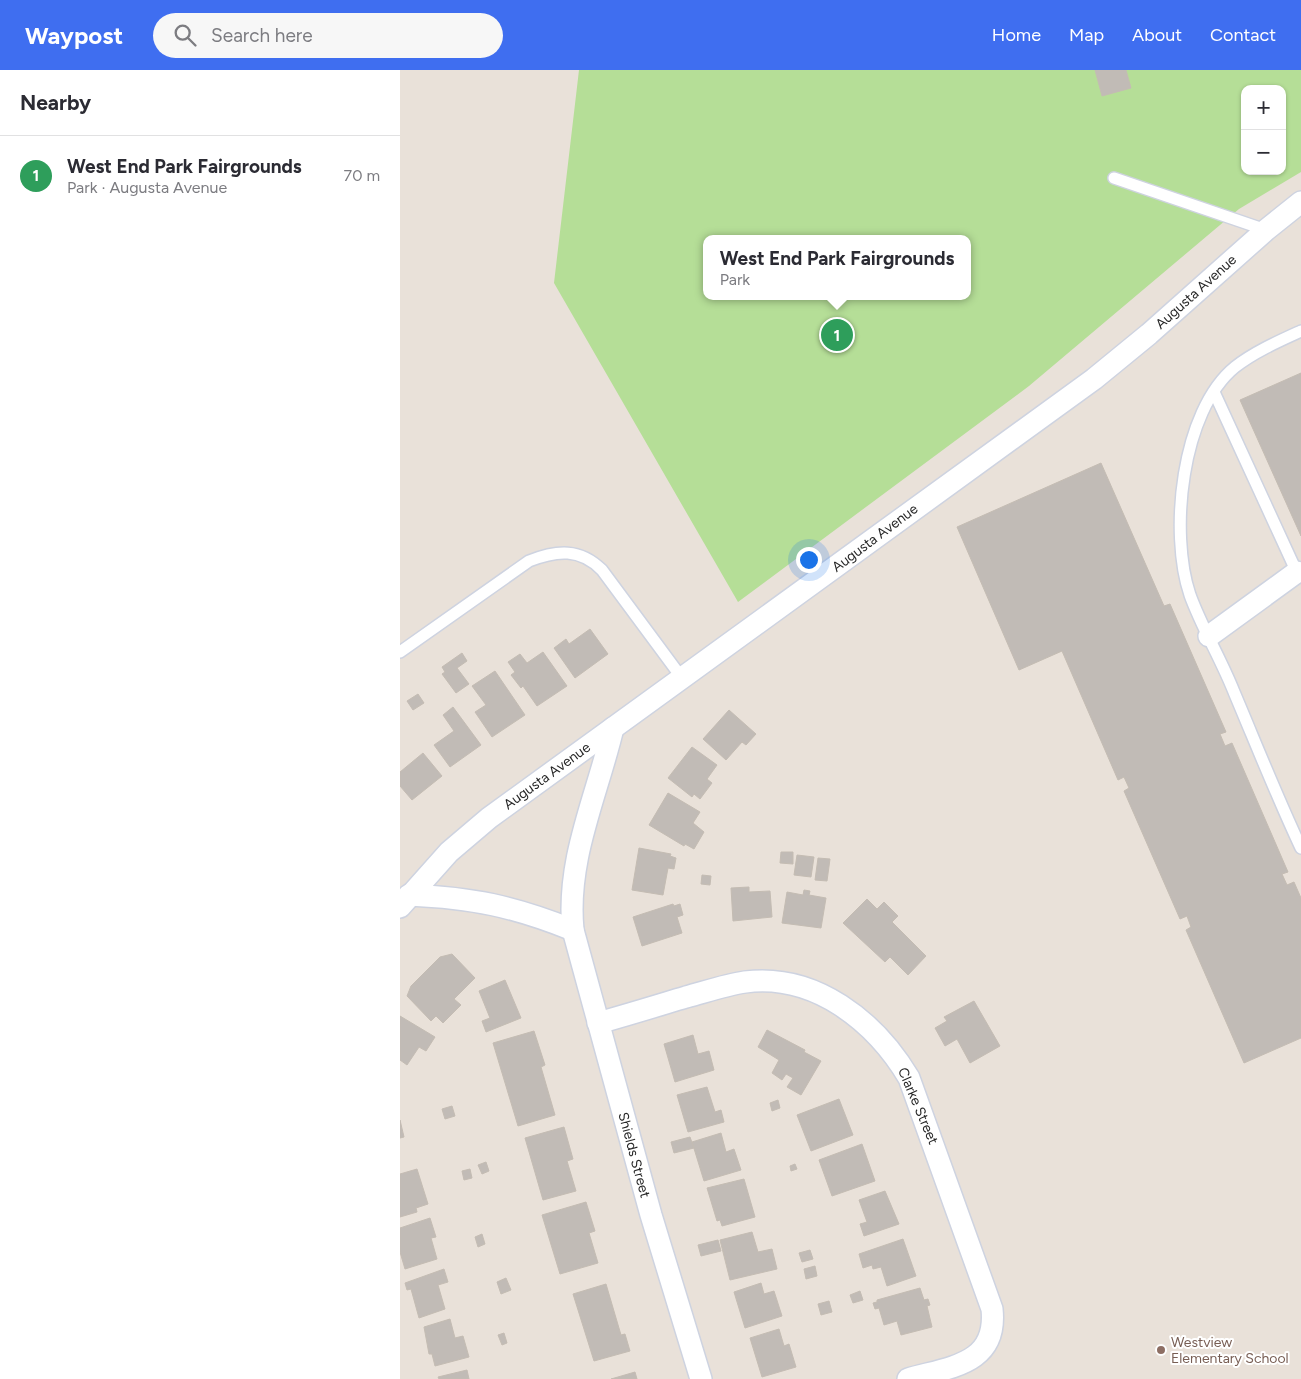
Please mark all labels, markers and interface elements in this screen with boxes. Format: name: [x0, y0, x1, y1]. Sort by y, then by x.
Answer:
search box: [153, 13, 503, 58]
text: Waypost: [25, 21, 123, 50]
icon: search: [171, 21, 199, 49]
text: Search here: [211, 24, 313, 47]
text: Home: [992, 24, 1041, 46]
text: Map: [1069, 24, 1104, 46]
text: About: [1132, 24, 1182, 46]
text: Contact: [1210, 24, 1276, 46]
map controls: [1241, 85, 1286, 175]
button: +: [1241, 85, 1286, 130]
text: Nearby: [20, 90, 91, 115]
button: −: [1241, 130, 1286, 175]
text: West End Park Fairgrounds: [67, 155, 302, 178]
text: 1: [33, 166, 39, 185]
text: 70 m: [344, 166, 380, 185]
text: Park · Augusta Avenue: [67, 178, 227, 197]
popup: [703, 235, 971, 300]
text: West End Park Fairgrounds: [720, 247, 954, 270]
street label: Augusta Avenue: [1152, 251, 1240, 333]
text: Park: [720, 270, 750, 289]
pin: 1: [821, 316, 853, 354]
street label: Augusta Avenue: [829, 500, 922, 576]
your location: [796, 547, 822, 573]
street label: Augusta Avenue: [500, 739, 594, 813]
street label: Clarke Street: [894, 1065, 942, 1147]
street label: Shields Street: [614, 1110, 654, 1200]
place label: Westview Elementary School: [1171, 1334, 1289, 1367]
marker: Westview Elementary School: [1155, 1344, 1167, 1356]

